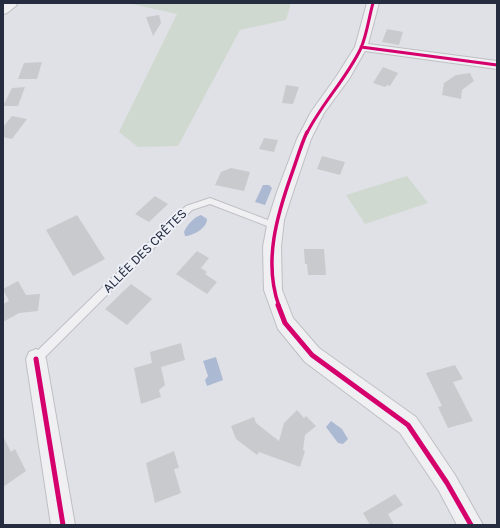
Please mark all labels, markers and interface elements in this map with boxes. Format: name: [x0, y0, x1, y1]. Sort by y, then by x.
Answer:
street label: ALLÉE DES CRÊTES: [100, 206, 190, 296]

